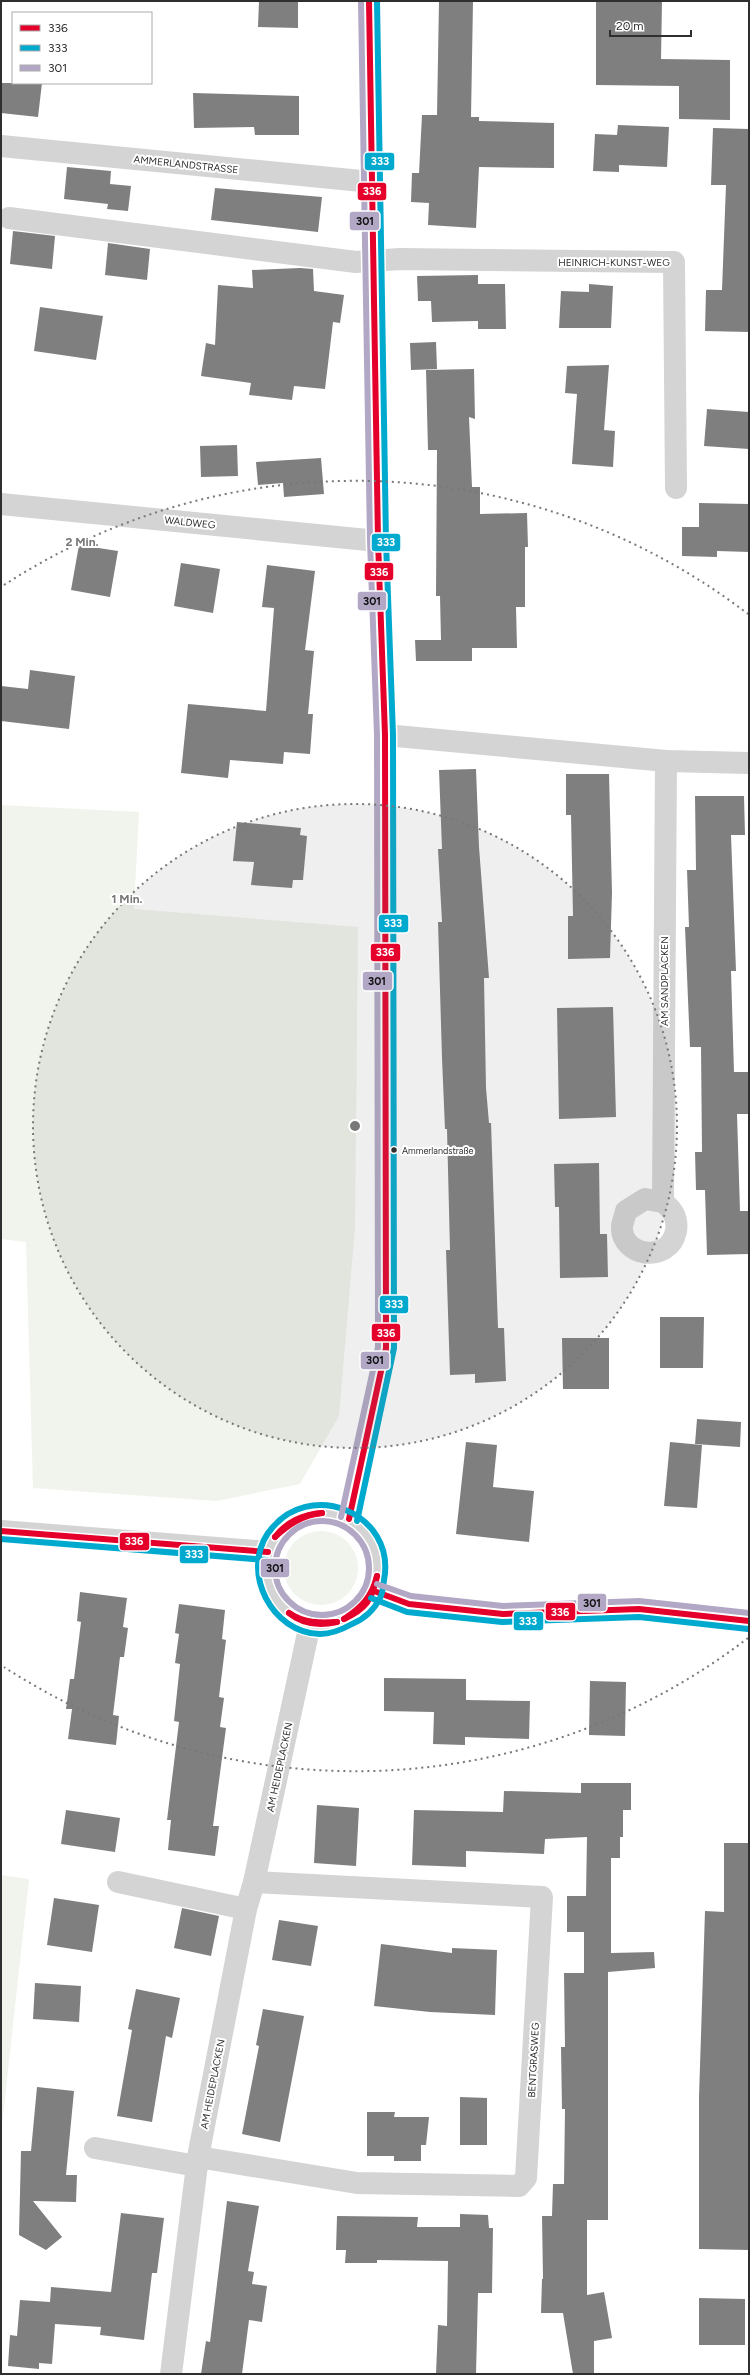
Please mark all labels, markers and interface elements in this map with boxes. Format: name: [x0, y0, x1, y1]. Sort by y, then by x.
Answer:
legend: [12, 12, 152, 84]
scale bar: [610, 12, 691, 38]
text: 20 m: [616, 19, 644, 33]
text: 336: [48, 21, 68, 35]
text: 333: [48, 41, 68, 55]
text: 301: [48, 61, 67, 75]
line badge: 333: [364, 152, 395, 171]
street label: AMMERLANDSTRASSE: [133, 153, 239, 176]
text: 333: [371, 155, 389, 168]
line badge: 336: [357, 182, 387, 201]
text: 336: [363, 185, 382, 198]
line badge: 301: [349, 211, 380, 231]
text: 301: [356, 215, 374, 228]
street label: HEINRICH-KUNST-WEG: [558, 256, 670, 269]
street label: WALDWEG: [164, 513, 216, 532]
line badge: 333: [371, 533, 401, 552]
text: 2 Min.: [65, 535, 99, 549]
text: 333: [377, 536, 395, 549]
line badge: 336: [364, 562, 394, 581]
text: 336: [370, 566, 389, 579]
line badge: 301: [357, 591, 387, 611]
text: 301: [363, 595, 381, 608]
text: 1 Min.: [111, 892, 143, 906]
line badge: 333: [378, 914, 409, 933]
text: 333: [384, 917, 402, 930]
street label: AM SANDPLACKEN: [658, 936, 671, 1026]
line badge: 336: [370, 943, 401, 962]
text: 336: [376, 946, 395, 959]
line badge: 301: [362, 971, 393, 991]
text: 301: [368, 975, 386, 988]
centre of rings: [348, 1119, 362, 1133]
marker: Ammerlandstraße: [389, 1145, 399, 1155]
place label: Ammerlandstraße: [402, 1145, 474, 1156]
line badge: 333: [379, 1295, 409, 1314]
text: 333: [385, 1298, 403, 1311]
line badge: 336: [371, 1323, 401, 1342]
text: 336: [377, 1327, 396, 1340]
line badge: 301: [360, 1351, 390, 1370]
text: 301: [366, 1354, 384, 1367]
line badge: 336: [119, 1532, 150, 1551]
text: 336: [125, 1535, 144, 1548]
line badge: 333: [179, 1545, 209, 1564]
text: 333: [185, 1548, 203, 1561]
line badge: 301: [260, 1558, 290, 1578]
text: 301: [266, 1562, 284, 1575]
line badge: 301: [577, 1593, 607, 1612]
text: 301: [583, 1597, 601, 1610]
line badge: 336: [545, 1602, 576, 1621]
text: 336: [551, 1606, 570, 1619]
line badge: 333: [513, 1611, 544, 1631]
text: 333: [519, 1615, 537, 1628]
street label: AM HEIDEPLACKEN: [264, 1721, 295, 1813]
street label: BENTGRASWEG: [525, 2022, 542, 2098]
street label: AM HEIDEPLACKEN: [197, 2038, 228, 2130]

